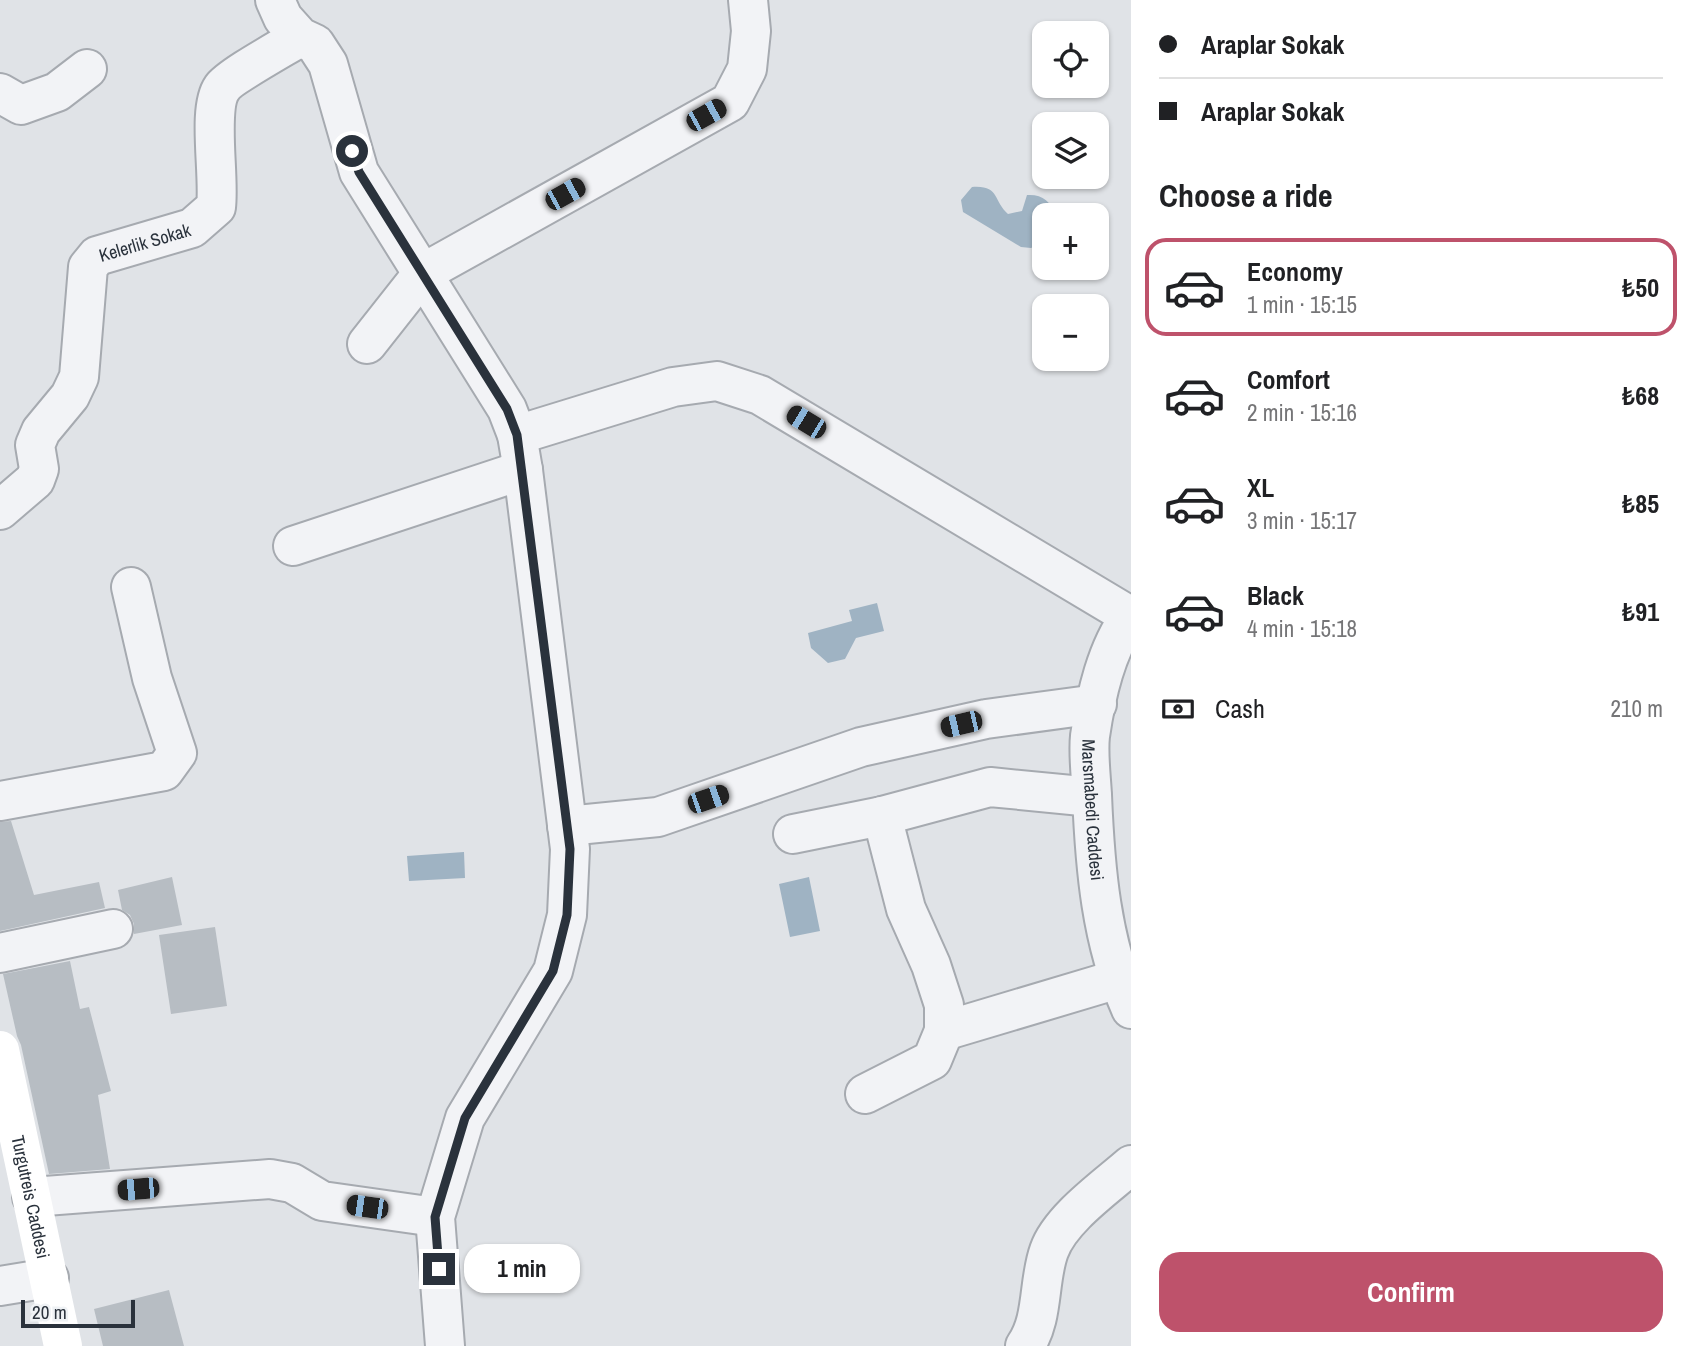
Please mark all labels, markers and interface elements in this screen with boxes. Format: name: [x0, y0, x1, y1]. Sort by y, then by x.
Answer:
map controls: [1032, 21, 1109, 371]
button: locate: [1032, 21, 1109, 98]
text: Araplar Sokak: [1201, 27, 1344, 62]
text: Araplar Sokak: [1201, 94, 1344, 129]
car: [683, 96, 730, 134]
button: layers: [1032, 112, 1109, 189]
route start: [336, 135, 368, 167]
text: Choose a ride: [1159, 174, 1333, 217]
car: [542, 175, 589, 213]
button: +: [1032, 203, 1109, 280]
street label: Kelerlik Sokak: [96, 216, 194, 267]
text: Economy: [1247, 254, 1343, 289]
icon: car: [1163, 256, 1226, 319]
text: ₺50: [1622, 270, 1659, 305]
text: 1 min · 15:15: [1247, 289, 1357, 320]
button: −: [1032, 294, 1109, 371]
text: Comfort: [1247, 362, 1330, 397]
icon: car: [1163, 364, 1226, 427]
text: ₺68: [1622, 378, 1659, 413]
text: 2 min · 15:16: [1247, 397, 1357, 428]
car: [783, 402, 830, 442]
text: XL: [1247, 470, 1274, 505]
icon: car: [1163, 472, 1226, 535]
text: ₺85: [1622, 486, 1659, 521]
text: 3 min · 15:17: [1247, 505, 1357, 536]
text: Black: [1247, 578, 1304, 613]
icon: car: [1163, 580, 1226, 643]
text: ₺91: [1622, 594, 1659, 629]
text: 4 min · 15:18: [1247, 613, 1357, 644]
icon: cash: [1159, 690, 1197, 728]
text: Cash: [1215, 691, 1265, 726]
text: 210 m: [1611, 693, 1663, 724]
car: [939, 709, 984, 739]
street label: Marsmabedi Caddesi: [1077, 739, 1111, 882]
car: [685, 782, 732, 816]
street label: Turgutreis Caddesi: [6, 1133, 56, 1261]
car: [117, 1177, 160, 1201]
car: [345, 1194, 390, 1220]
callout: 1 min: [464, 1244, 579, 1294]
button: Confirm: [1159, 1252, 1663, 1332]
route end: [423, 1253, 455, 1285]
text: 1 min: [497, 1253, 547, 1284]
scale bar: [21, 1297, 135, 1329]
text: 20 m: [32, 1299, 67, 1325]

